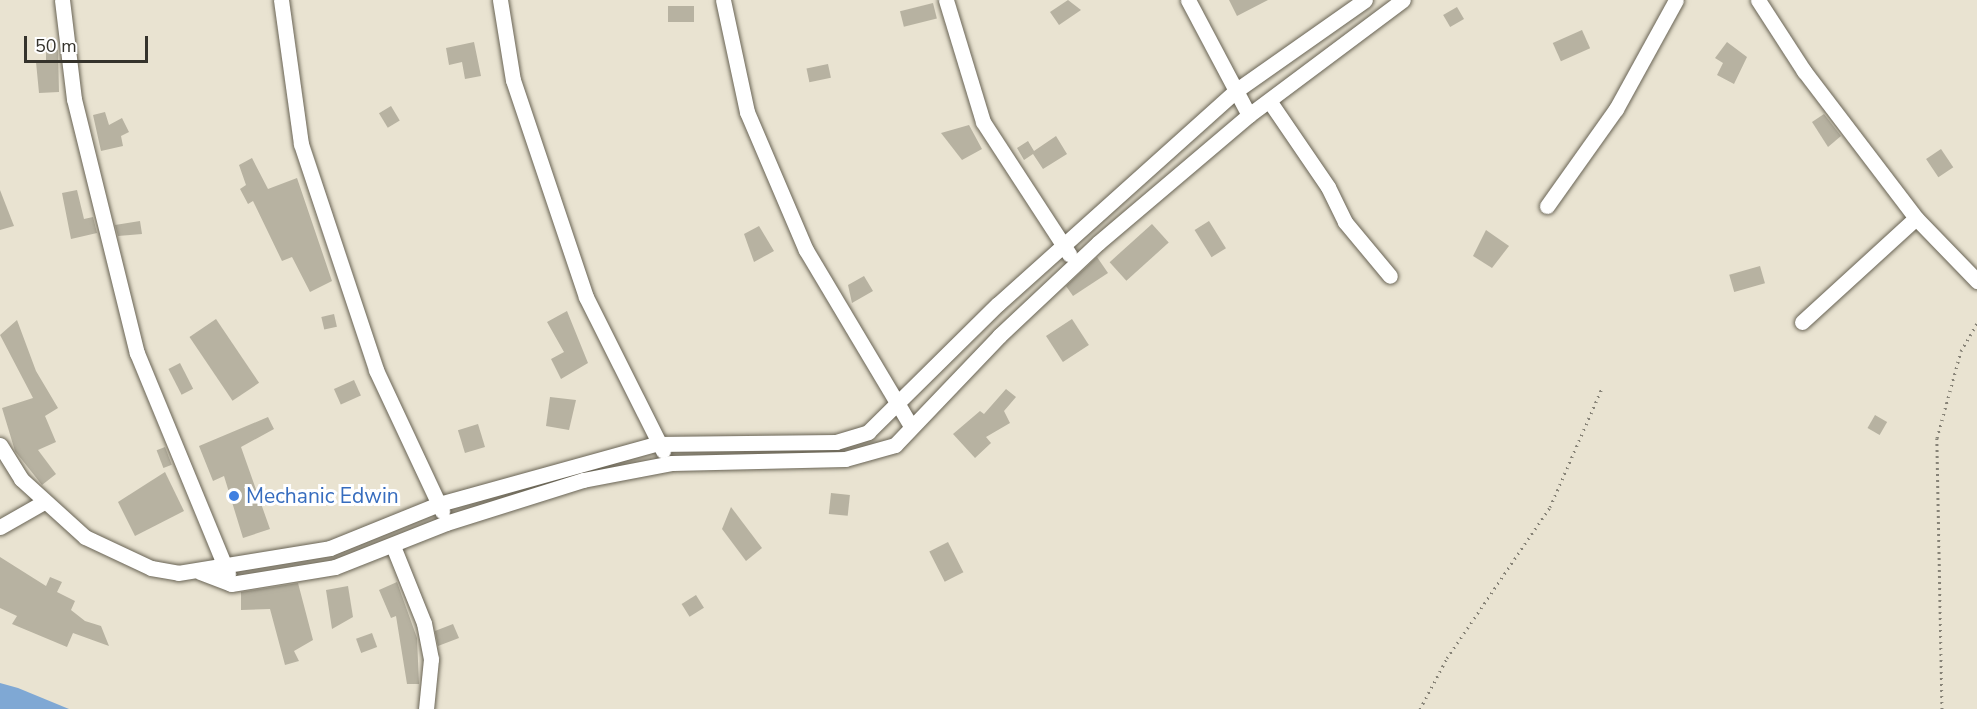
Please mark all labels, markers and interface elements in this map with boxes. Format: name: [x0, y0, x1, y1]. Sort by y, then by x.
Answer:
scale bar: [27, 24, 152, 62]
text: 50 m: [35, 34, 77, 58]
place label: Mechanic Edwin: [246, 483, 399, 509]
marker: Mechanic Edwin: [227, 489, 241, 503]

